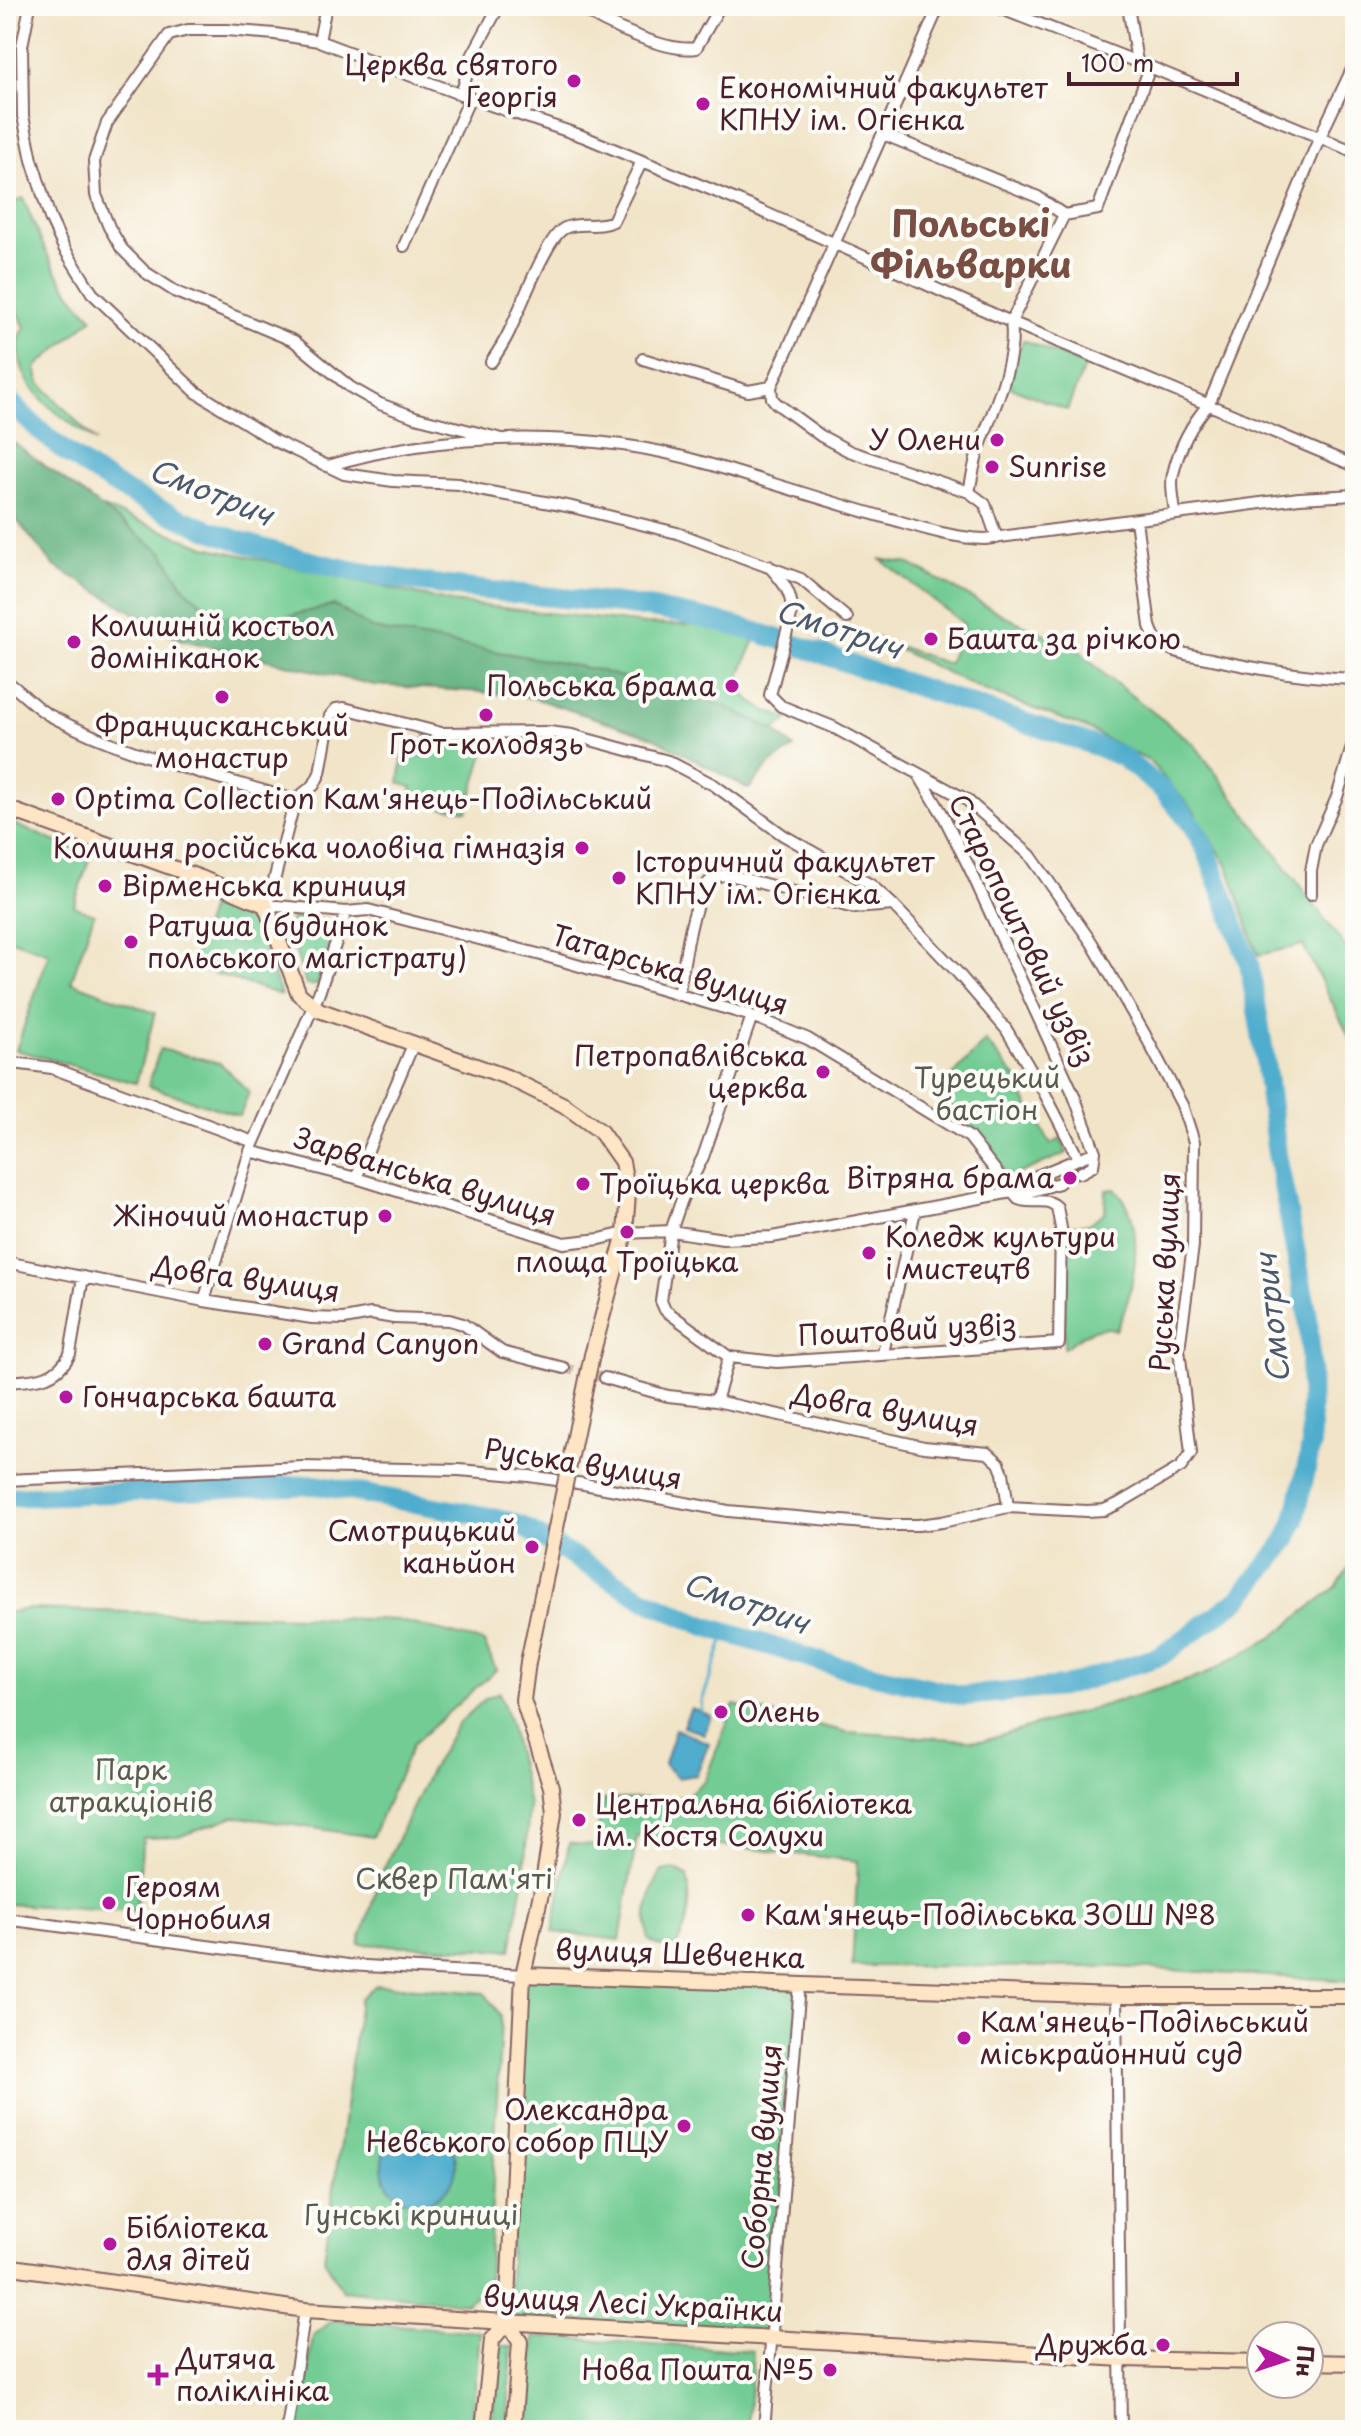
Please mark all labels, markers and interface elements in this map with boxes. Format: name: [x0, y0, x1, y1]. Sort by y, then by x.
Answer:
scale bar: [1069, 36, 1237, 86]
place label: Церква святого Георгія: [344, 42, 558, 117]
text: 100 m: [1081, 44, 1154, 80]
place label: Економічний факультет КПНУ ім. Огієнка: [719, 65, 1048, 140]
marker: Церква святого Георгія: [565, 72, 583, 90]
marker: Економічний факультет КПНУ ім. Огієнка: [694, 95, 712, 113]
district label: Польські Фільварки: [870, 195, 1072, 290]
place label: У Олени: [869, 417, 981, 460]
marker: У Олени: [988, 431, 1006, 449]
place label: Sunrise: [1008, 444, 1107, 487]
water label: Смотрич: [143, 445, 283, 537]
marker: Sunrise: [983, 458, 1001, 476]
water label: Смотрич: [771, 586, 911, 670]
place label: Колишній костьол домініканок: [90, 603, 335, 678]
place label: Башта за річкою: [947, 616, 1181, 659]
marker: Башта за річкою: [922, 630, 940, 648]
marker: Колишній костьол домініканок: [65, 633, 83, 651]
place label: Польська брама: [487, 663, 716, 706]
marker: Польська брама: [723, 677, 741, 695]
marker: Францисканський монастир: [213, 688, 231, 706]
place label: Францисканський монастир: [95, 703, 349, 778]
marker: Грот-колодязь: [477, 706, 495, 724]
place label: Грот-колодязь: [389, 721, 583, 764]
place label: Optima Collection Кам'янець-Подільський: [74, 776, 652, 819]
street label: Старопоштовий узвіз: [939, 786, 1108, 1073]
marker: Optima Collection Кам'янець-Подільський: [49, 790, 67, 808]
place label: Колишня російська чоловіча гімназія: [53, 825, 566, 868]
marker: Колишня російська чоловіча гімназія: [573, 839, 591, 857]
place label: Історичний факультет КПНУ ім. Огієнка: [635, 839, 935, 914]
place label: Вірменська криниця: [121, 863, 407, 906]
marker: Історичний факультет КПНУ ім. Огієнка: [610, 869, 628, 887]
marker: Вірменська криниця: [96, 877, 114, 895]
place label: Ратуша (будинок польського магістрату): [147, 903, 467, 978]
street label: Татарська вулиця: [547, 912, 794, 1025]
marker: Ратуша (будинок польського магістрату): [122, 933, 140, 951]
place label: Петропавлівська церква: [574, 1033, 808, 1108]
park label: Турецький бастіон: [914, 1055, 1060, 1130]
marker: Петропавлівська церква: [814, 1063, 832, 1081]
street label: Зарванська вулиця: [289, 1115, 562, 1236]
place label: Вітряна брама: [846, 1155, 1054, 1198]
place label: Троїцька церква: [599, 1161, 830, 1204]
marker: Вітряна брама: [1061, 1169, 1079, 1187]
street label: Руська вулиця: [1137, 1171, 1190, 1373]
marker: Троїцька церква: [574, 1175, 592, 1193]
place label: Жіночий монастир: [112, 1193, 369, 1236]
marker: Жіночий монастир: [376, 1207, 394, 1225]
place label: Коледж культури і мистецтв: [885, 1214, 1116, 1289]
marker: площа Троїцька: [618, 1223, 636, 1241]
place label: площа Троїцька: [516, 1239, 739, 1282]
street label: Довга вулиця: [149, 1243, 343, 1312]
marker: Коледж культури і мистецтв: [860, 1244, 878, 1262]
water label: Смотрич: [1241, 1249, 1300, 1385]
street label: Поштовий узвіз: [796, 1301, 1017, 1356]
place label: Grand Canyon: [281, 1321, 479, 1364]
marker: Grand Canyon: [256, 1335, 274, 1353]
street label: Довга вулиця: [788, 1371, 982, 1446]
place label: Гончарська башта: [82, 1374, 336, 1417]
marker: Гончарська башта: [57, 1388, 75, 1406]
street label: Руська вулиця: [481, 1426, 685, 1499]
place label: Смотрицький каньйон: [327, 1508, 516, 1583]
marker: Смотрицький каньйон: [523, 1538, 541, 1556]
water label: Смотрич: [678, 1559, 818, 1645]
place label: Олень: [737, 1689, 820, 1732]
marker: Олень: [712, 1703, 730, 1721]
park label: Парк атракціонів: [49, 1747, 213, 1822]
place label: Центральна бібліотека ім. Костя Солухи: [595, 1781, 913, 1856]
marker: Центральна бібліотека ім. Костя Солухи: [570, 1811, 588, 1829]
park label: Сквер Пам'яті: [355, 1856, 553, 1899]
place label: Героям Чорнобиля: [125, 1864, 272, 1939]
place label: Кам'янець-Подільська ЗОШ №8: [764, 1892, 1216, 1935]
marker: Героям Чорнобиля: [100, 1894, 118, 1912]
marker: Кам'янець-Подільська ЗОШ №8: [739, 1906, 757, 1924]
street label: вулиця Шевченка: [555, 1927, 806, 1978]
place label: Кам'янець-Подільський міськрайонний суд: [980, 1999, 1309, 2074]
marker: Кам'янець-Подільський міськрайонний суд: [955, 2029, 973, 2047]
street label: Соборна вулиця: [729, 2042, 792, 2271]
place label: Олександра Невського собор ПЦУ: [366, 2087, 669, 2162]
marker: Олександра Невського собор ПЦУ: [675, 2117, 693, 2135]
park label: Гунські криниці: [304, 2192, 518, 2235]
place label: Бібліотека для дітей: [126, 2205, 268, 2280]
marker: Бібліотека для дітей: [101, 2235, 119, 2253]
street label: вулиця Лесі Українки: [482, 2273, 784, 2332]
north arrow: [1245, 2320, 1325, 2400]
place label: Дружба: [1035, 2322, 1147, 2365]
place label: Дитяча поліклініка: [175, 2336, 329, 2411]
marker: Дружба: [1154, 2336, 1172, 2354]
text: Пн: [1289, 2344, 1324, 2378]
place label: Нова Пошта №5: [581, 2347, 814, 2390]
marker: Нова Пошта №5: [821, 2361, 839, 2379]
marker: Дитяча поліклініка: [147, 2364, 169, 2386]

